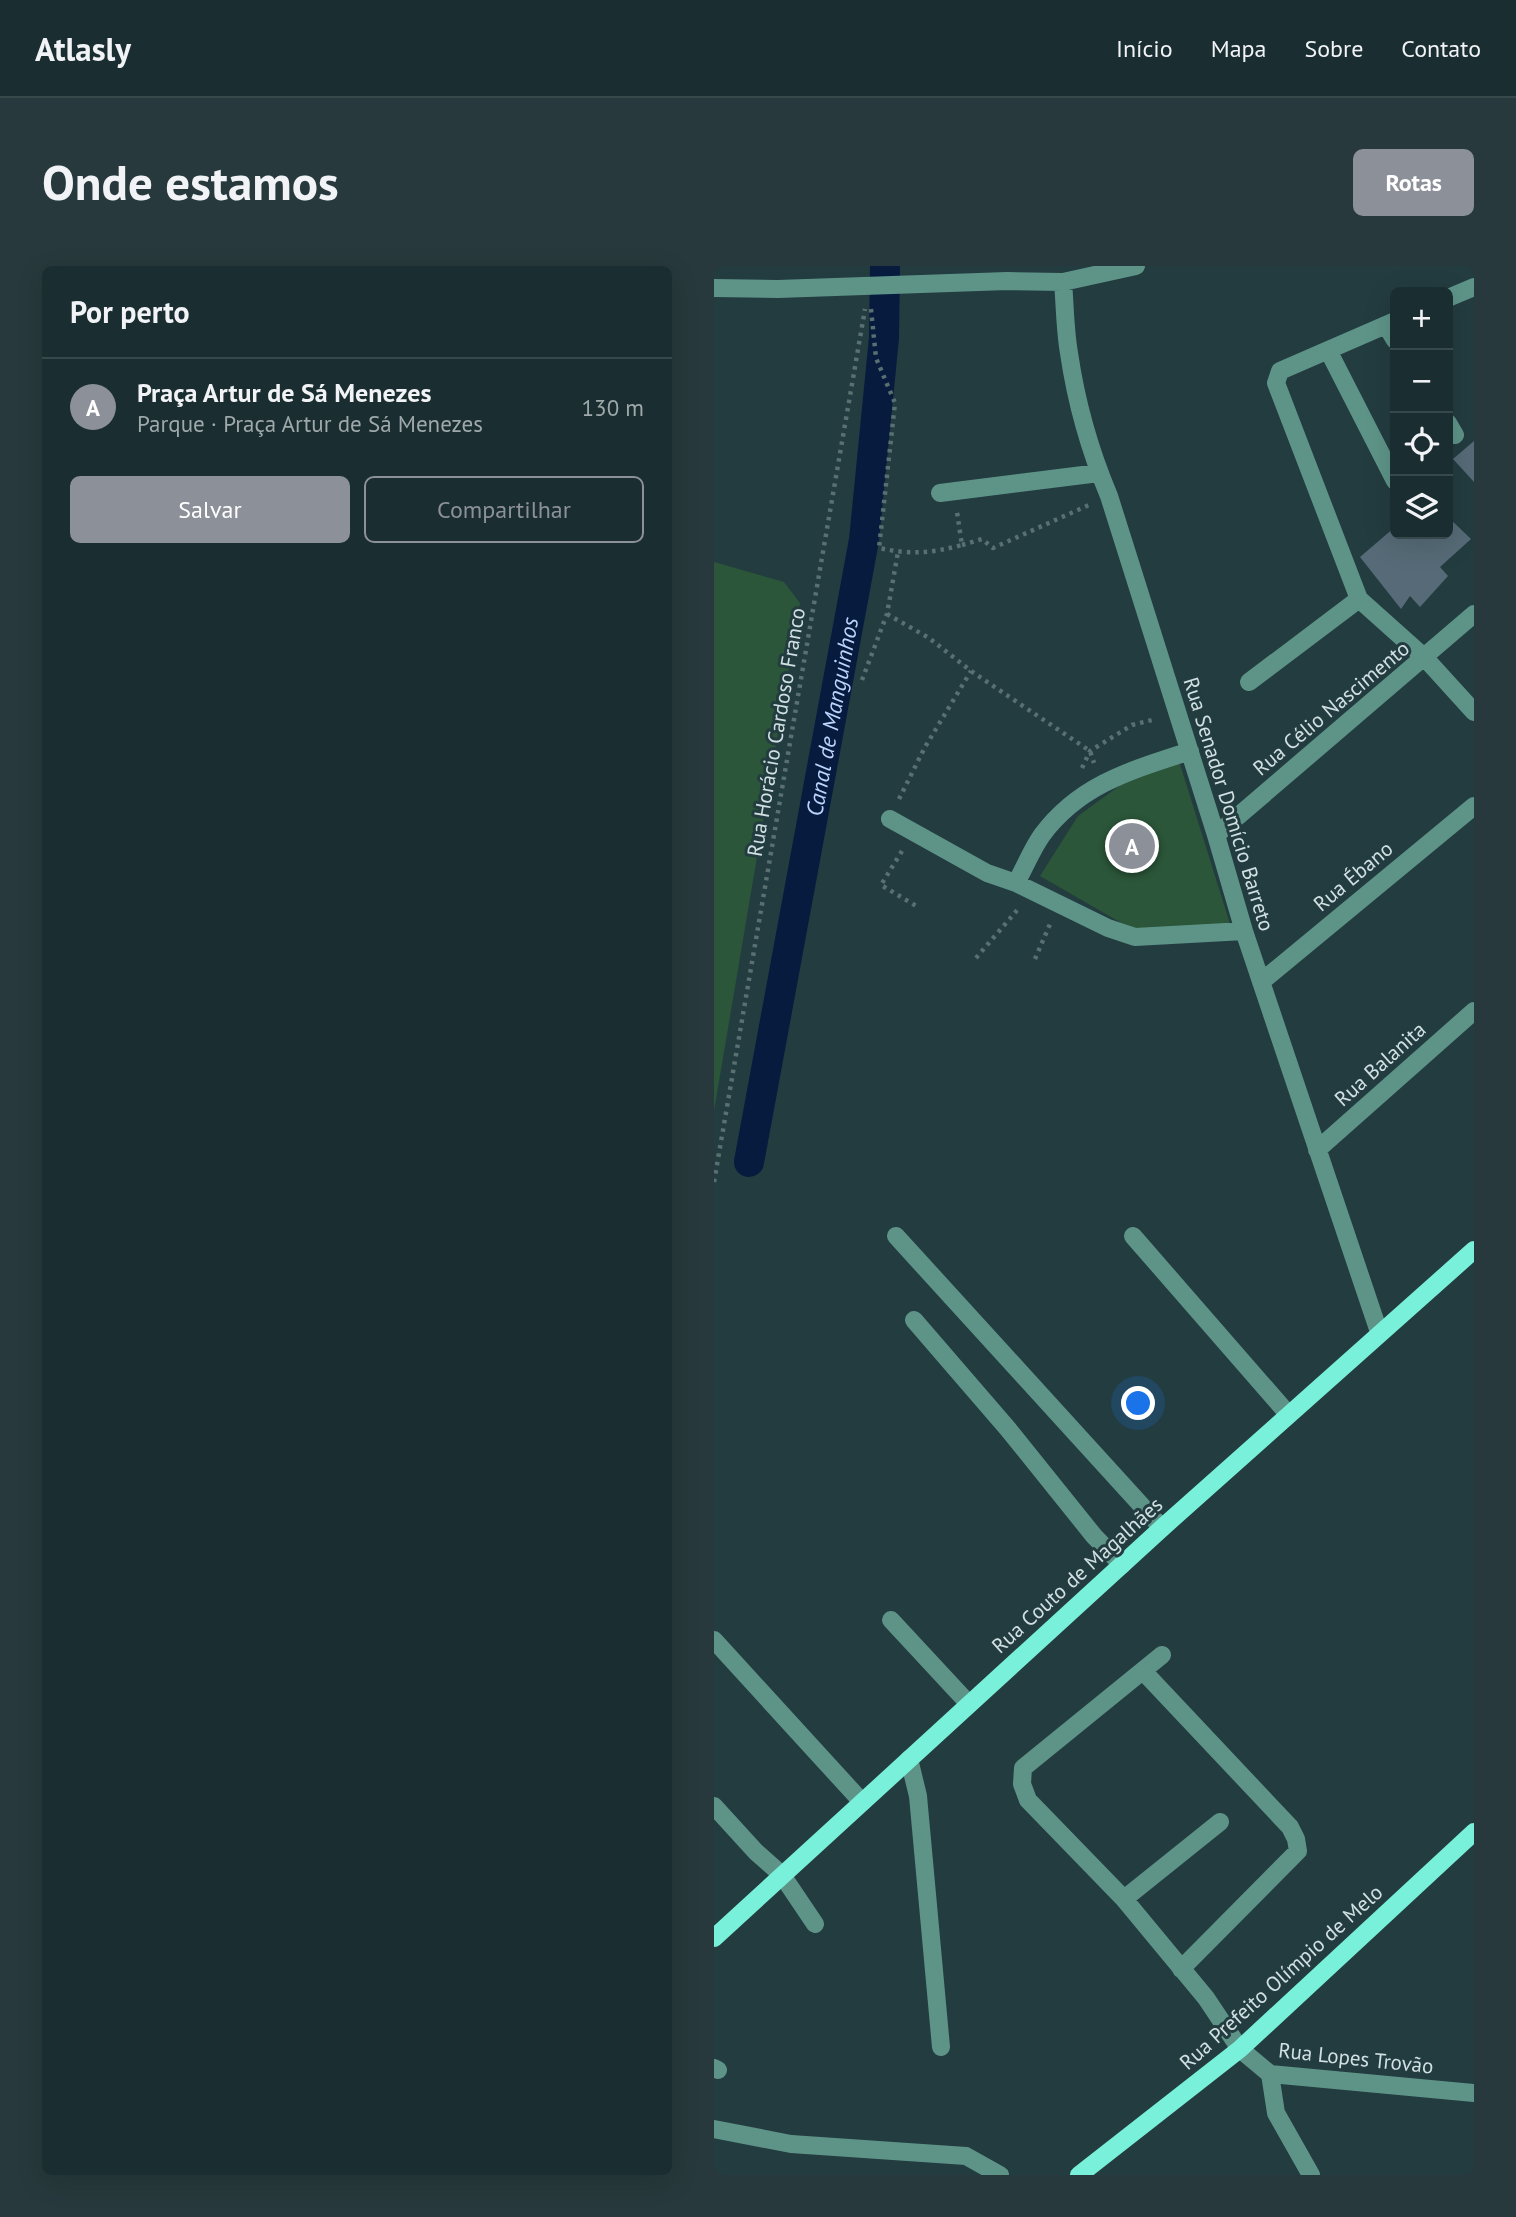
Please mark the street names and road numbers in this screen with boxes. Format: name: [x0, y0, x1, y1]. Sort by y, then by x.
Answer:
street label: Rua Horácio Cardoso Franco: [741, 606, 811, 858]
street label: Rua Célio Nascimento: [1247, 635, 1415, 781]
street label: Rua Senador Domício Barreto: [1177, 674, 1281, 934]
street label: Rua Ébano: [1308, 835, 1398, 917]
street label: Rua Balanita: [1329, 1016, 1431, 1112]
street label: Rua Couto de Magalhães: [986, 1491, 1168, 1659]
street label: Rua Prefeito Olímpio de Melo: [1174, 1879, 1388, 2075]
street label: Rua Lopes Trovão: [1277, 2036, 1435, 2080]

